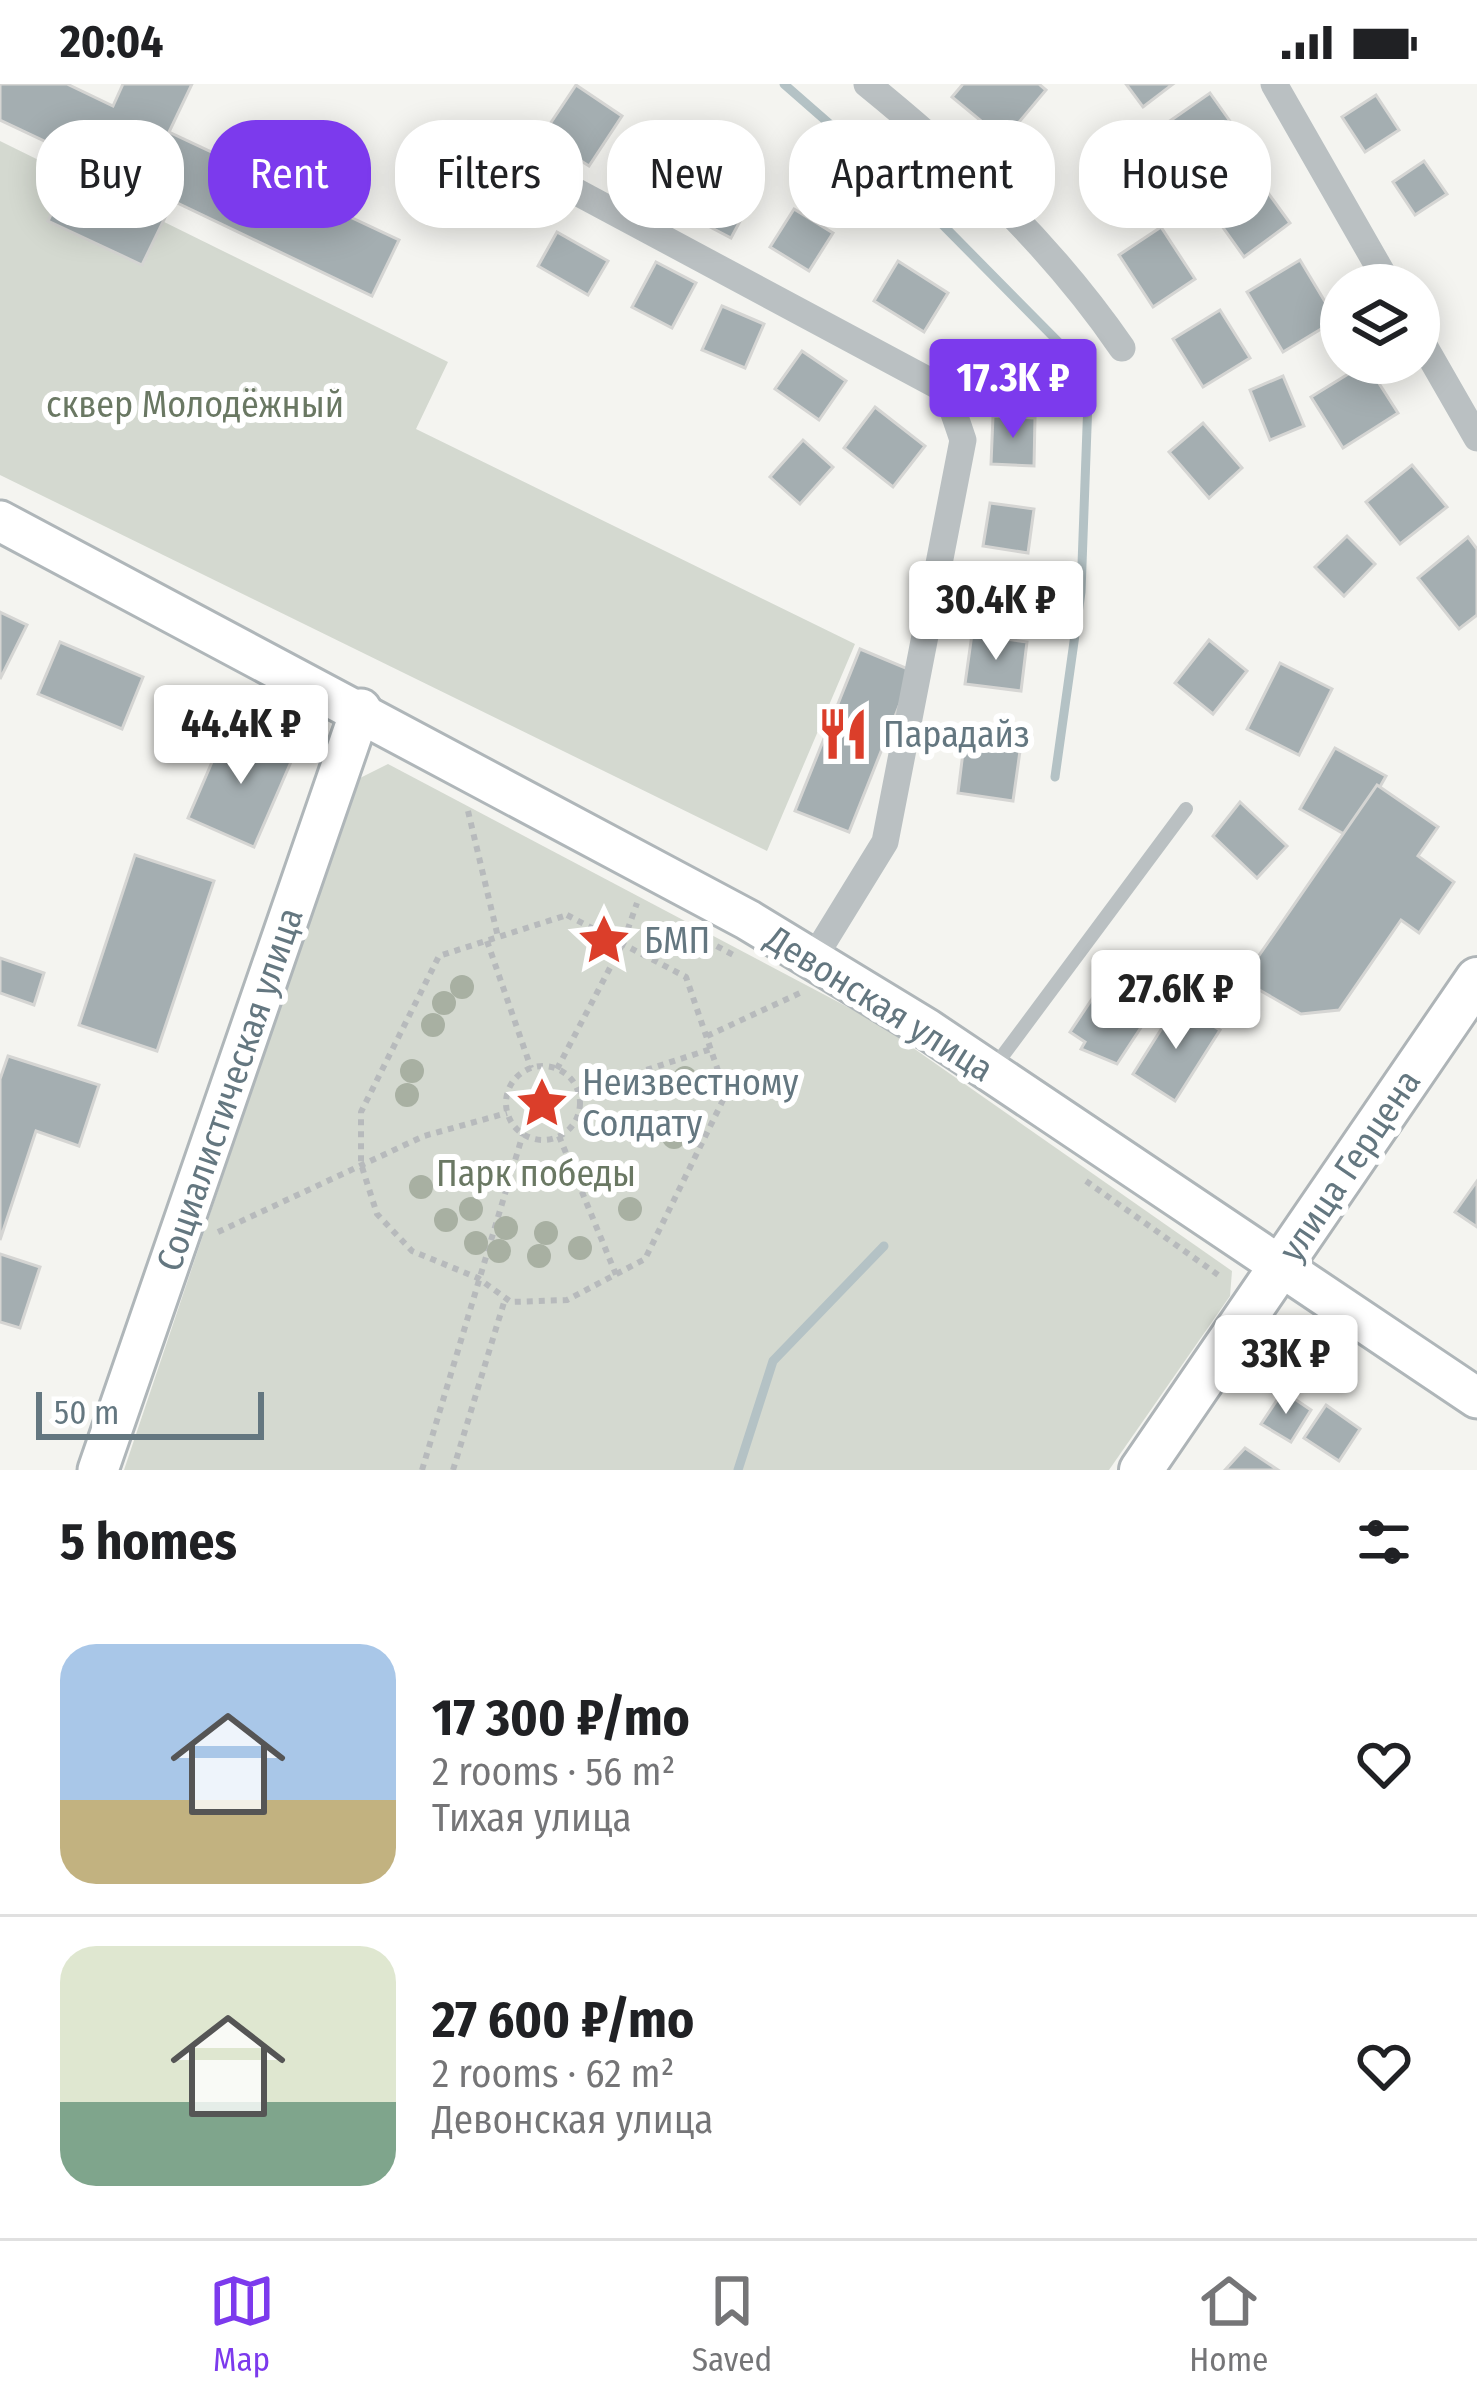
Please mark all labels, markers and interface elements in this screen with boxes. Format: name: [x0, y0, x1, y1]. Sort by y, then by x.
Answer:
text: 20:04: [60, 15, 163, 69]
chip: Buy: [36, 120, 184, 228]
chip: Rent: [208, 120, 371, 228]
chip: Filters: [395, 120, 583, 228]
chip: New: [607, 120, 765, 228]
chip: Apartment: [789, 120, 1055, 228]
chip: House: [1079, 120, 1271, 228]
map controls: [1320, 264, 1440, 384]
button: layers: [1320, 264, 1440, 384]
pin: 17.3K ₽: [902, 339, 1124, 441]
text: 17.3K ₽: [957, 355, 1069, 401]
park label: сквер Молодёжный: [46, 383, 344, 427]
pin: 30.4K ₽: [885, 561, 1107, 663]
text: 30.4K ₽: [936, 577, 1056, 623]
pin: 44.4K ₽: [130, 685, 352, 787]
text: 44.4K ₽: [181, 701, 301, 747]
restaurant icon: Парадайз: [814, 705, 872, 763]
place label: Парадайз: [883, 713, 1030, 757]
street label: Социалистическая улица: [147, 902, 313, 1277]
place icon: БМП: [575, 911, 633, 969]
street label: Девонская улица: [757, 916, 1001, 1091]
place label: БМП: [644, 919, 710, 963]
pin: 27.6K ₽: [1065, 950, 1287, 1052]
text: 27.6K ₽: [1118, 966, 1234, 1012]
place label: Неизвестному Солдату: [582, 1061, 799, 1146]
street label: улица Герцена: [1270, 1061, 1430, 1270]
place icon: Неизвестному Солдату: [513, 1074, 571, 1132]
park label: Парк победы: [436, 1152, 636, 1196]
pin: 33K ₽: [1202, 1315, 1370, 1417]
text: 33K ₽: [1242, 1331, 1330, 1377]
scale bar: [36, 1386, 264, 1439]
text: 50 m: [54, 1393, 119, 1433]
icon: filters: [1351, 1509, 1417, 1575]
text: 5 homes: [60, 1511, 237, 1573]
text: 17 300 ₽/mo: [432, 1687, 690, 1749]
icon: home: [156, 1692, 300, 1836]
icon: heart: [1351, 1731, 1417, 1797]
text: 2 rooms · 56 m²: [432, 1749, 675, 1795]
text: Тихая улица: [432, 1795, 632, 1841]
text: 27 600 ₽/mo: [432, 1989, 694, 2051]
icon: home: [156, 1994, 300, 2138]
icon: heart: [1351, 2033, 1417, 2099]
text: 2 rooms · 62 m²: [432, 2051, 674, 2097]
text: Девонская улица: [432, 2097, 713, 2143]
tab: Map: [209, 2268, 275, 2380]
tab: Saved: [692, 2268, 772, 2380]
tab: Home: [1189, 2268, 1268, 2380]

